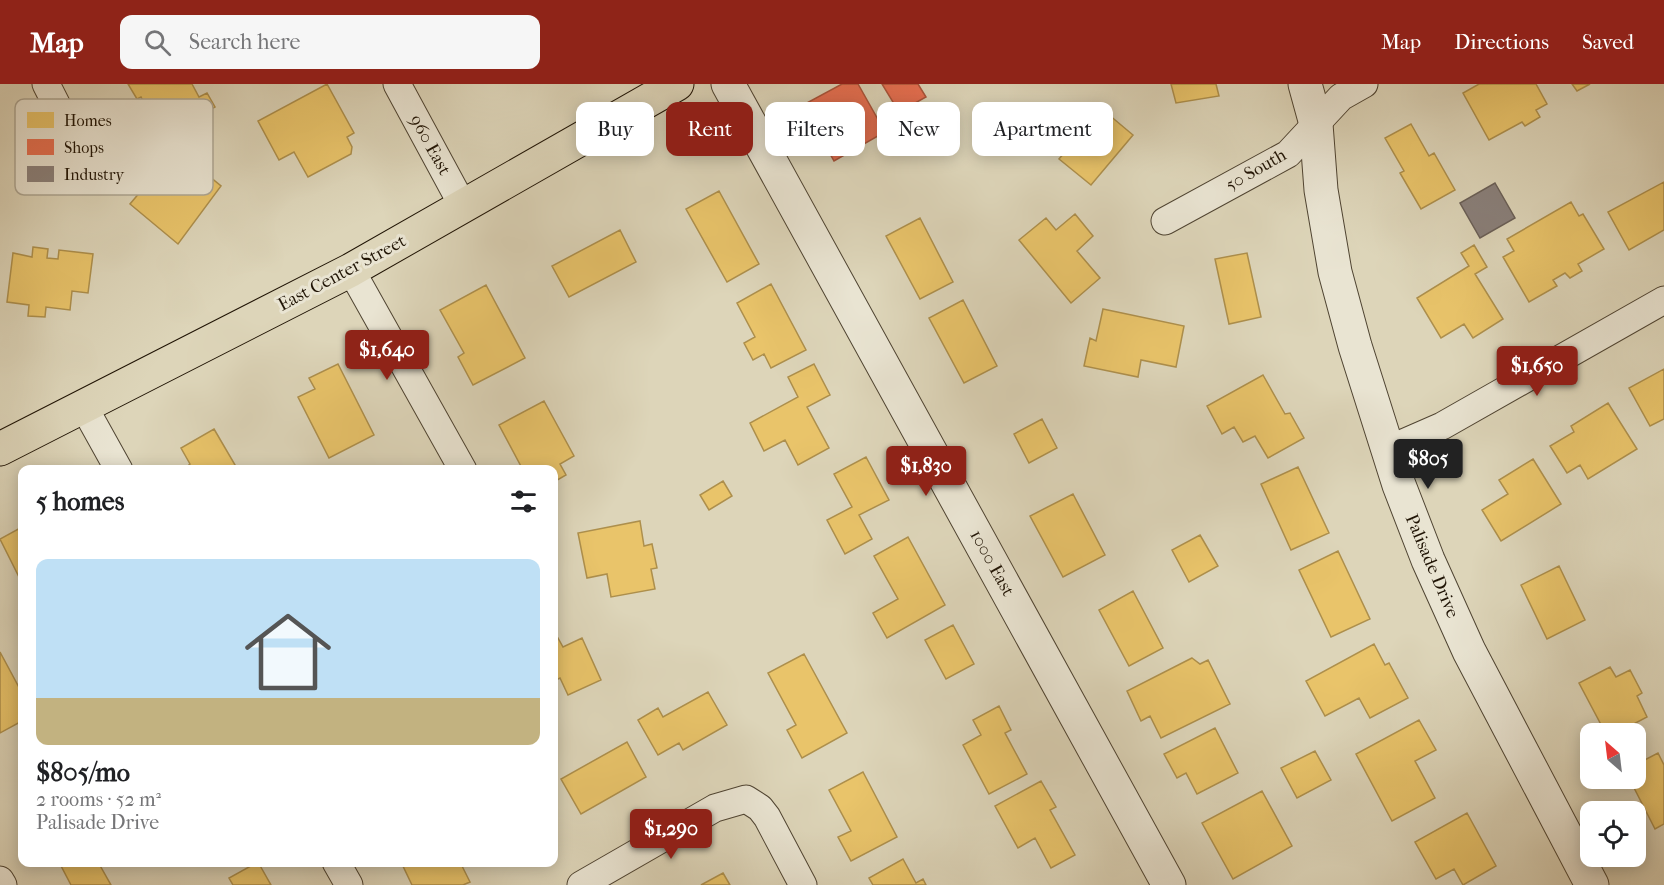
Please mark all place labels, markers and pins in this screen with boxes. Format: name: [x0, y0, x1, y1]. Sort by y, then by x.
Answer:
pin: $1,640: [338, 330, 436, 381]
pin: $1,650: [1488, 346, 1586, 397]
pin: $805: [1392, 439, 1464, 490]
pin: $1,830: [877, 446, 975, 497]
pin: $1,290: [622, 809, 720, 860]

